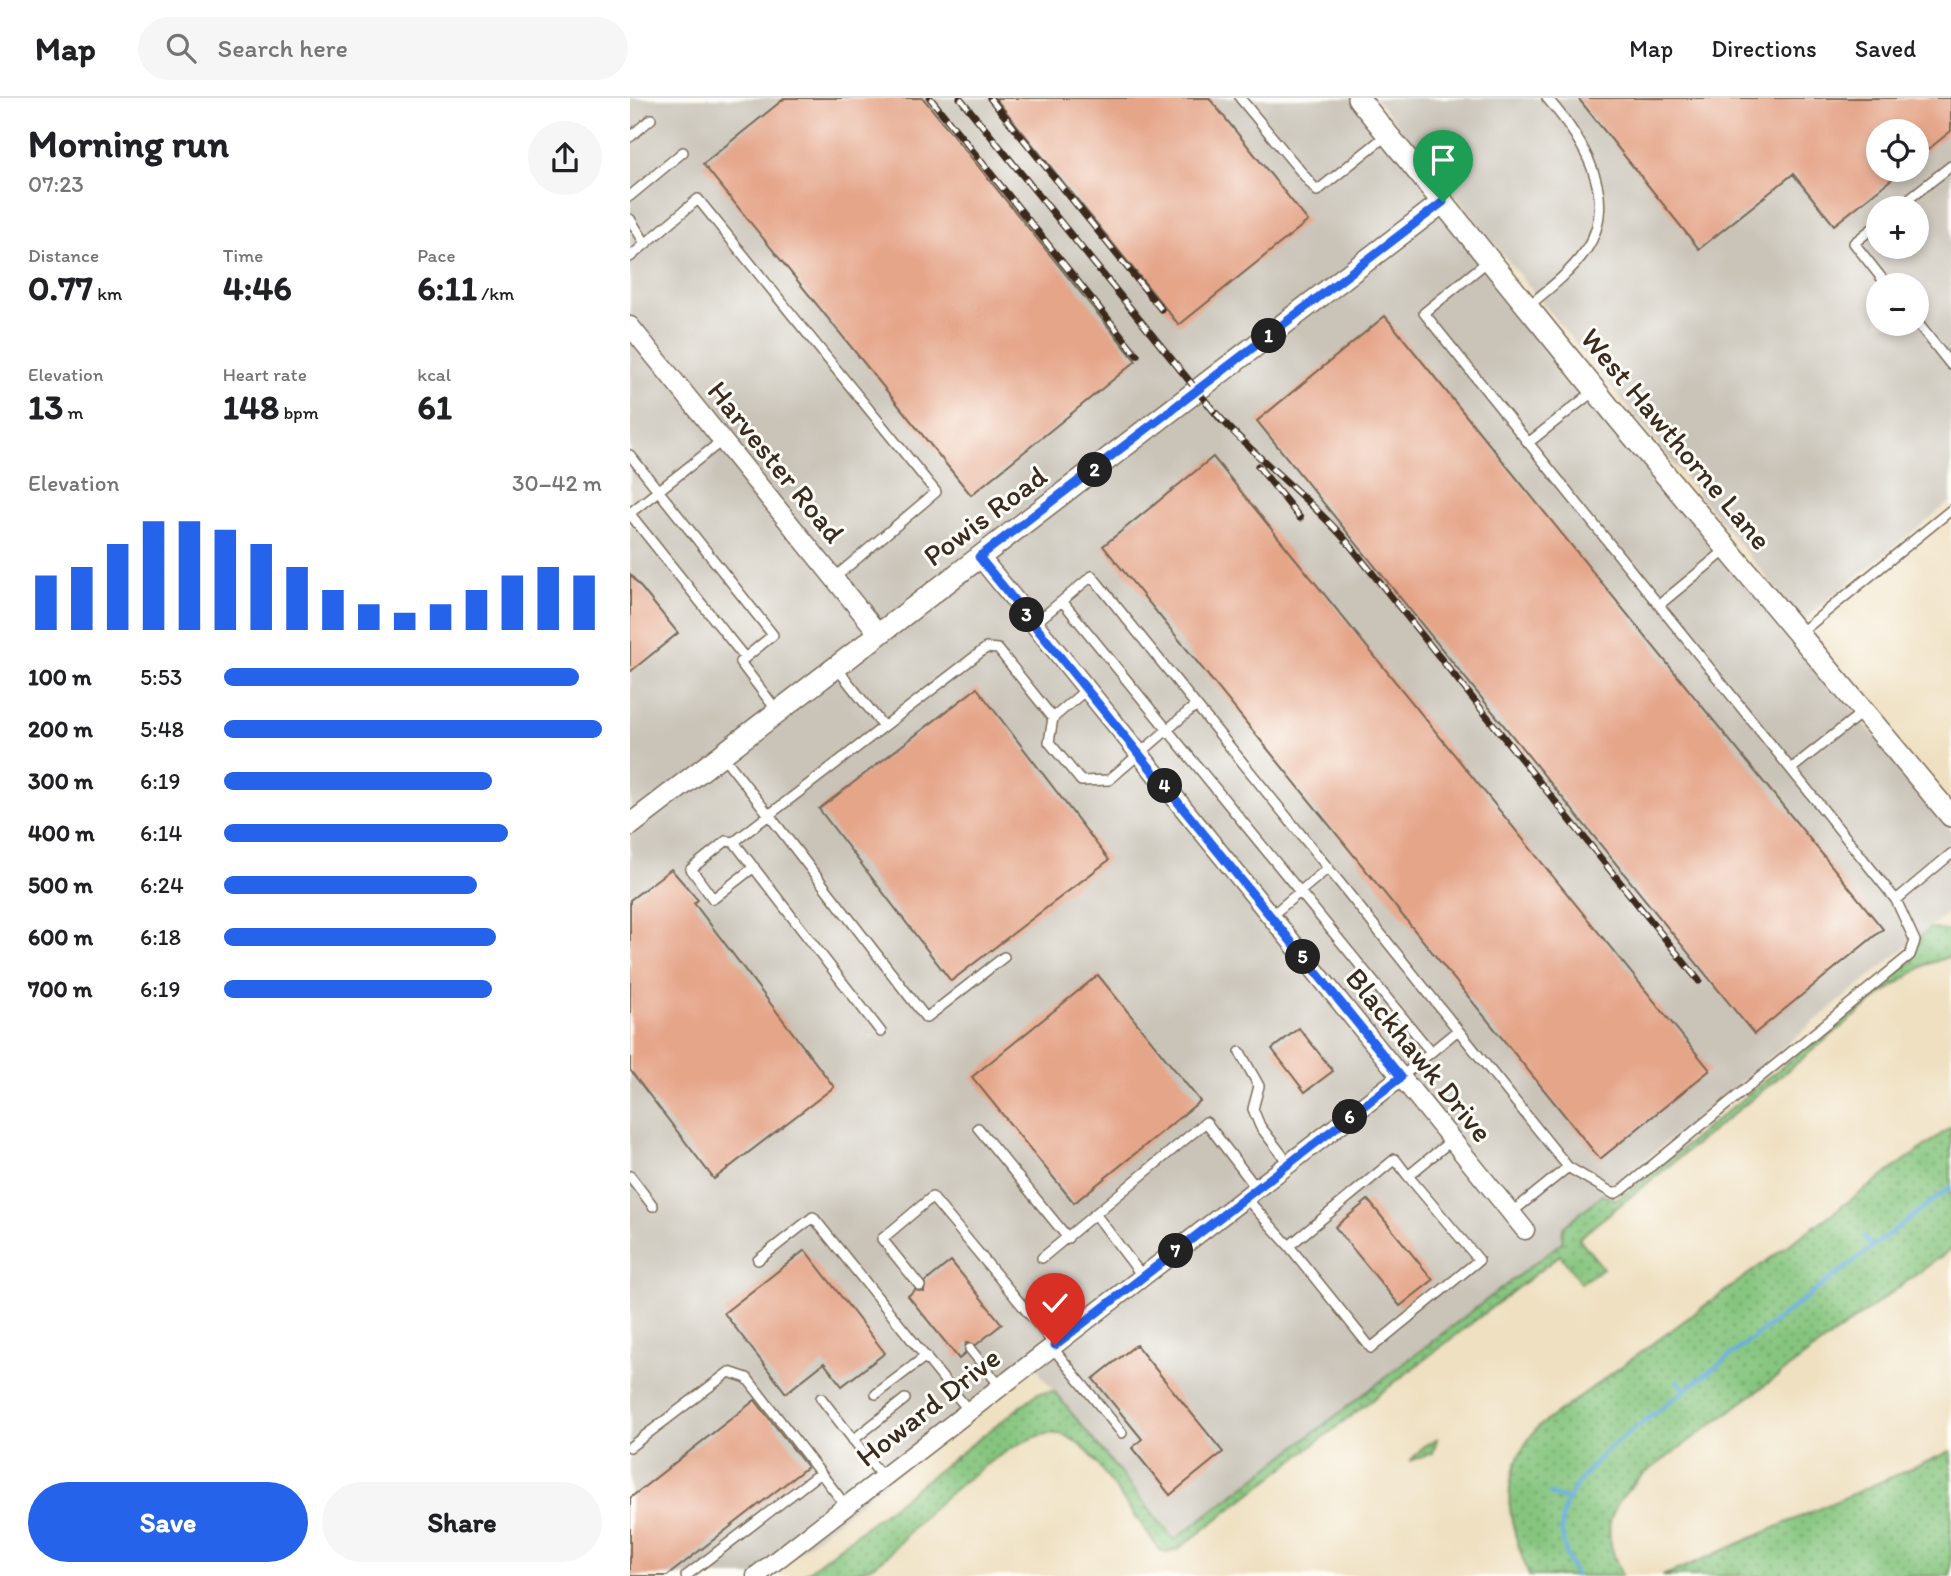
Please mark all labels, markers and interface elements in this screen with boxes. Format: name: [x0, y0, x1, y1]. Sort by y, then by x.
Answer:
search box: [138, 17, 628, 80]
text: Map: [35, 29, 96, 68]
icon: search: [162, 29, 200, 67]
text: Search here: [218, 32, 348, 64]
text: Map: [1629, 34, 1673, 63]
text: Directions: [1711, 34, 1817, 63]
text: Saved: [1855, 34, 1916, 63]
map controls: [1866, 119, 1929, 336]
button: locate: [1866, 119, 1929, 182]
text: Morning run: [28, 121, 229, 167]
button: share: [528, 121, 602, 195]
pin: [1413, 130, 1473, 202]
icon: arrive: [1424, 141, 1462, 179]
text: 07:23: [28, 170, 84, 198]
button: +: [1866, 196, 1929, 259]
text: Distance: [28, 244, 99, 267]
text: Time: [223, 244, 263, 267]
text: Pace: [417, 244, 455, 267]
text: 0.77: [28, 267, 93, 309]
text: 4:46: [223, 267, 292, 309]
text: 6:11: [417, 267, 477, 309]
button: −: [1866, 273, 1929, 336]
text: km: [93, 282, 122, 305]
text: /km: [477, 282, 514, 305]
pin: 1: [1252, 318, 1286, 354]
street label: West Hawthorne Lane: [1573, 320, 1780, 557]
text: 1: [1264, 324, 1273, 347]
text: Elevation: [28, 363, 104, 386]
text: Heart rate: [223, 363, 307, 386]
text: kcal: [417, 363, 451, 386]
street label: Harvester Road: [700, 373, 853, 550]
text: 13: [28, 386, 63, 428]
text: 148: [223, 386, 279, 428]
text: 61: [417, 386, 452, 428]
text: m: [63, 401, 84, 424]
text: bpm: [279, 401, 319, 424]
pin: 2: [1078, 452, 1112, 488]
street label: Powis Road: [915, 457, 1054, 574]
text: 2: [1090, 458, 1100, 481]
text: Elevation: [28, 469, 119, 497]
text: 30–42 m: [512, 469, 602, 497]
pin: 3: [1010, 598, 1044, 632]
text: 3: [1021, 603, 1032, 626]
text: 100 m: [28, 663, 92, 691]
text: 5:53: [140, 663, 182, 691]
text: 200 m: [28, 715, 93, 743]
text: 5:48: [140, 715, 184, 743]
text: 300 m: [28, 767, 93, 795]
text: 6:19: [140, 767, 181, 795]
pin: 4: [1148, 768, 1182, 804]
text: 4: [1159, 774, 1170, 797]
text: 400 m: [28, 819, 95, 847]
text: 6:14: [140, 819, 182, 847]
text: 500 m: [28, 871, 93, 899]
text: 6:24: [140, 871, 184, 899]
text: 600 m: [28, 923, 93, 951]
text: 6:18: [140, 923, 181, 951]
pin: 5: [1286, 940, 1320, 974]
text: 5: [1298, 945, 1307, 968]
street label: Blackhawk Drive: [1338, 960, 1501, 1149]
text: 700 m: [28, 975, 92, 1003]
text: 6:19: [140, 975, 181, 1003]
pin: 6: [1332, 1100, 1368, 1134]
text: 6: [1344, 1105, 1355, 1128]
pin: 7: [1158, 1234, 1194, 1268]
text: 7: [1171, 1239, 1180, 1262]
pin: [1025, 1273, 1085, 1345]
icon: check: [1036, 1284, 1074, 1322]
street label: Howard Drive: [848, 1339, 1007, 1475]
button: Save: [28, 1482, 308, 1562]
button: Share: [322, 1482, 602, 1562]

